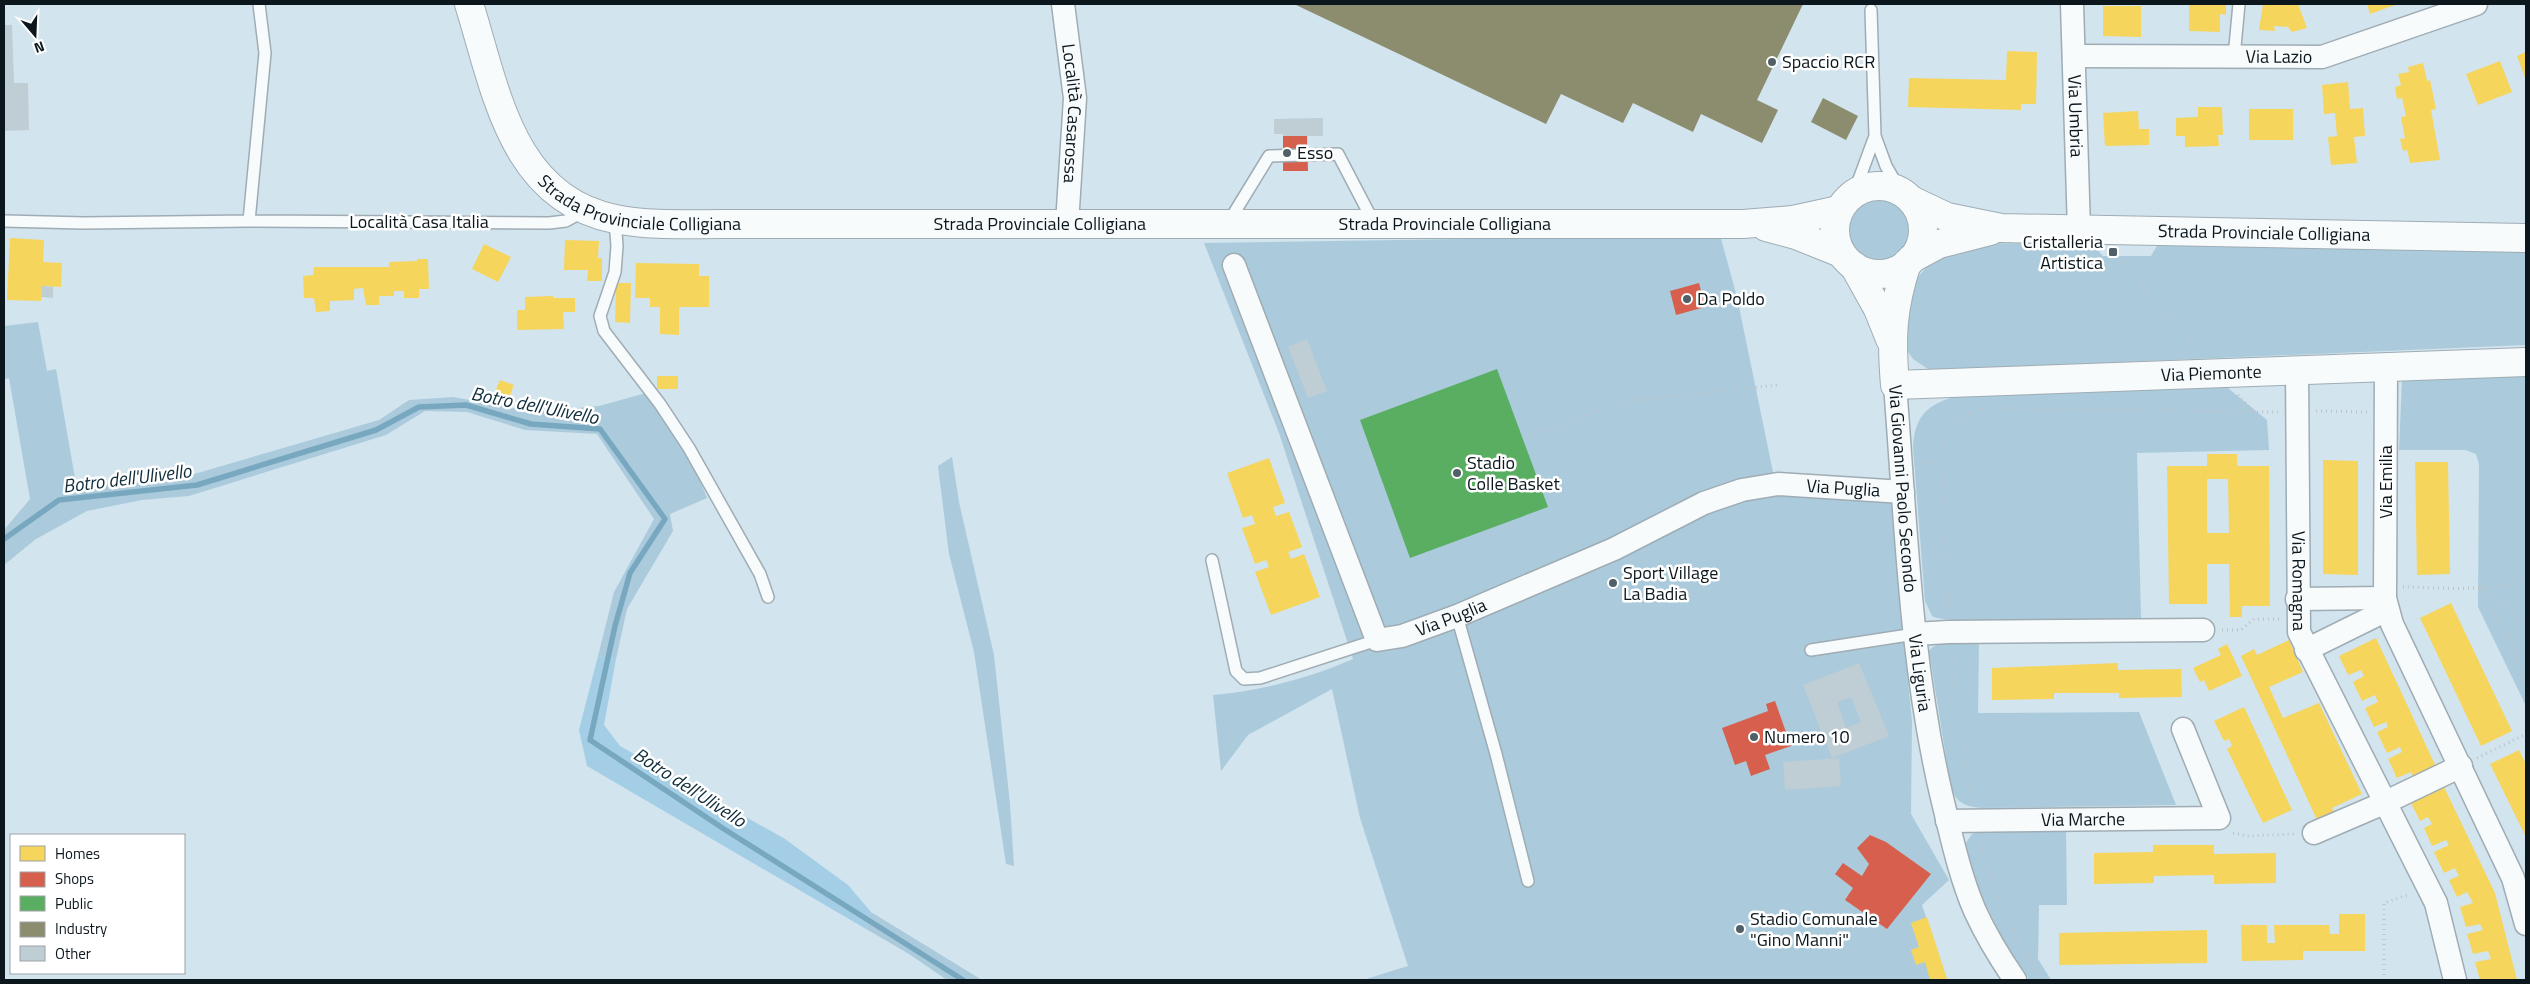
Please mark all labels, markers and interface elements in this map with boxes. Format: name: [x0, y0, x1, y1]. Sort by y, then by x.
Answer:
north arrow: [10, 10, 60, 60]
text: N: [31, 36, 47, 59]
street label: Località Casarossa: [1055, 42, 1089, 184]
street label: Via Lazio: [2246, 43, 2312, 70]
place label: Spaccio RCR: [1782, 48, 1875, 75]
marker: Spaccio RCR: [1766, 56, 1778, 68]
street label: Via Umbria: [2061, 74, 2091, 158]
place label: Esso: [1297, 139, 1333, 166]
marker: Esso: [1281, 147, 1293, 159]
street label: Strada Provinciale Colligiana: [532, 168, 741, 237]
street label: Località Casa Italia: [349, 208, 489, 235]
street label: Strada Provinciale Colligiana: [934, 210, 1146, 237]
street label: Strada Provinciale Colligiana: [1339, 210, 1551, 237]
street label: Strada Provinciale Colligiana: [2158, 217, 2371, 248]
place label: Cristalleria Artistica: [2023, 228, 2103, 276]
marker: Cristalleria Artistica: [2107, 246, 2119, 258]
place label: Da Poldo: [1697, 285, 1765, 312]
marker: Da Poldo: [1681, 293, 1693, 305]
street label: Via Piemonte: [2160, 358, 2262, 388]
water label: Botro dell'Ulivello: [469, 378, 602, 431]
street label: Via Giovanni Paolo Secondo: [1882, 384, 1924, 594]
street label: Via Emilia: [2372, 445, 2399, 519]
place label: Stadio Colle Basket: [1467, 449, 1560, 497]
water label: Botro dell'Ulivello: [61, 455, 193, 500]
marker: Stadio Colle Basket: [1451, 467, 1463, 479]
street label: Via Puglia: [1805, 472, 1881, 504]
street label: Via Romagna: [2285, 531, 2313, 631]
place label: Sport Village La Badia: [1623, 559, 1718, 607]
marker: Sport Village La Badia: [1607, 577, 1619, 589]
street label: Via Puglia: [1412, 591, 1490, 643]
street label: Via Liguria: [1902, 633, 1939, 714]
place label: Numero 10: [1764, 723, 1850, 750]
marker: Numero 10: [1748, 731, 1760, 743]
water label: Botro dell'Ulivello: [628, 739, 753, 834]
street label: Via Marche: [2041, 805, 2125, 833]
legend: [10, 834, 185, 974]
text: Homes: [55, 842, 100, 865]
text: Shops: [55, 867, 94, 890]
text: Public: [55, 892, 93, 915]
place label: Stadio Comunale "Gino Manni": [1750, 905, 1878, 953]
text: Industry: [55, 917, 107, 940]
marker: Stadio Comunale "Gino Manni": [1734, 923, 1746, 935]
text: Other: [55, 942, 91, 965]

